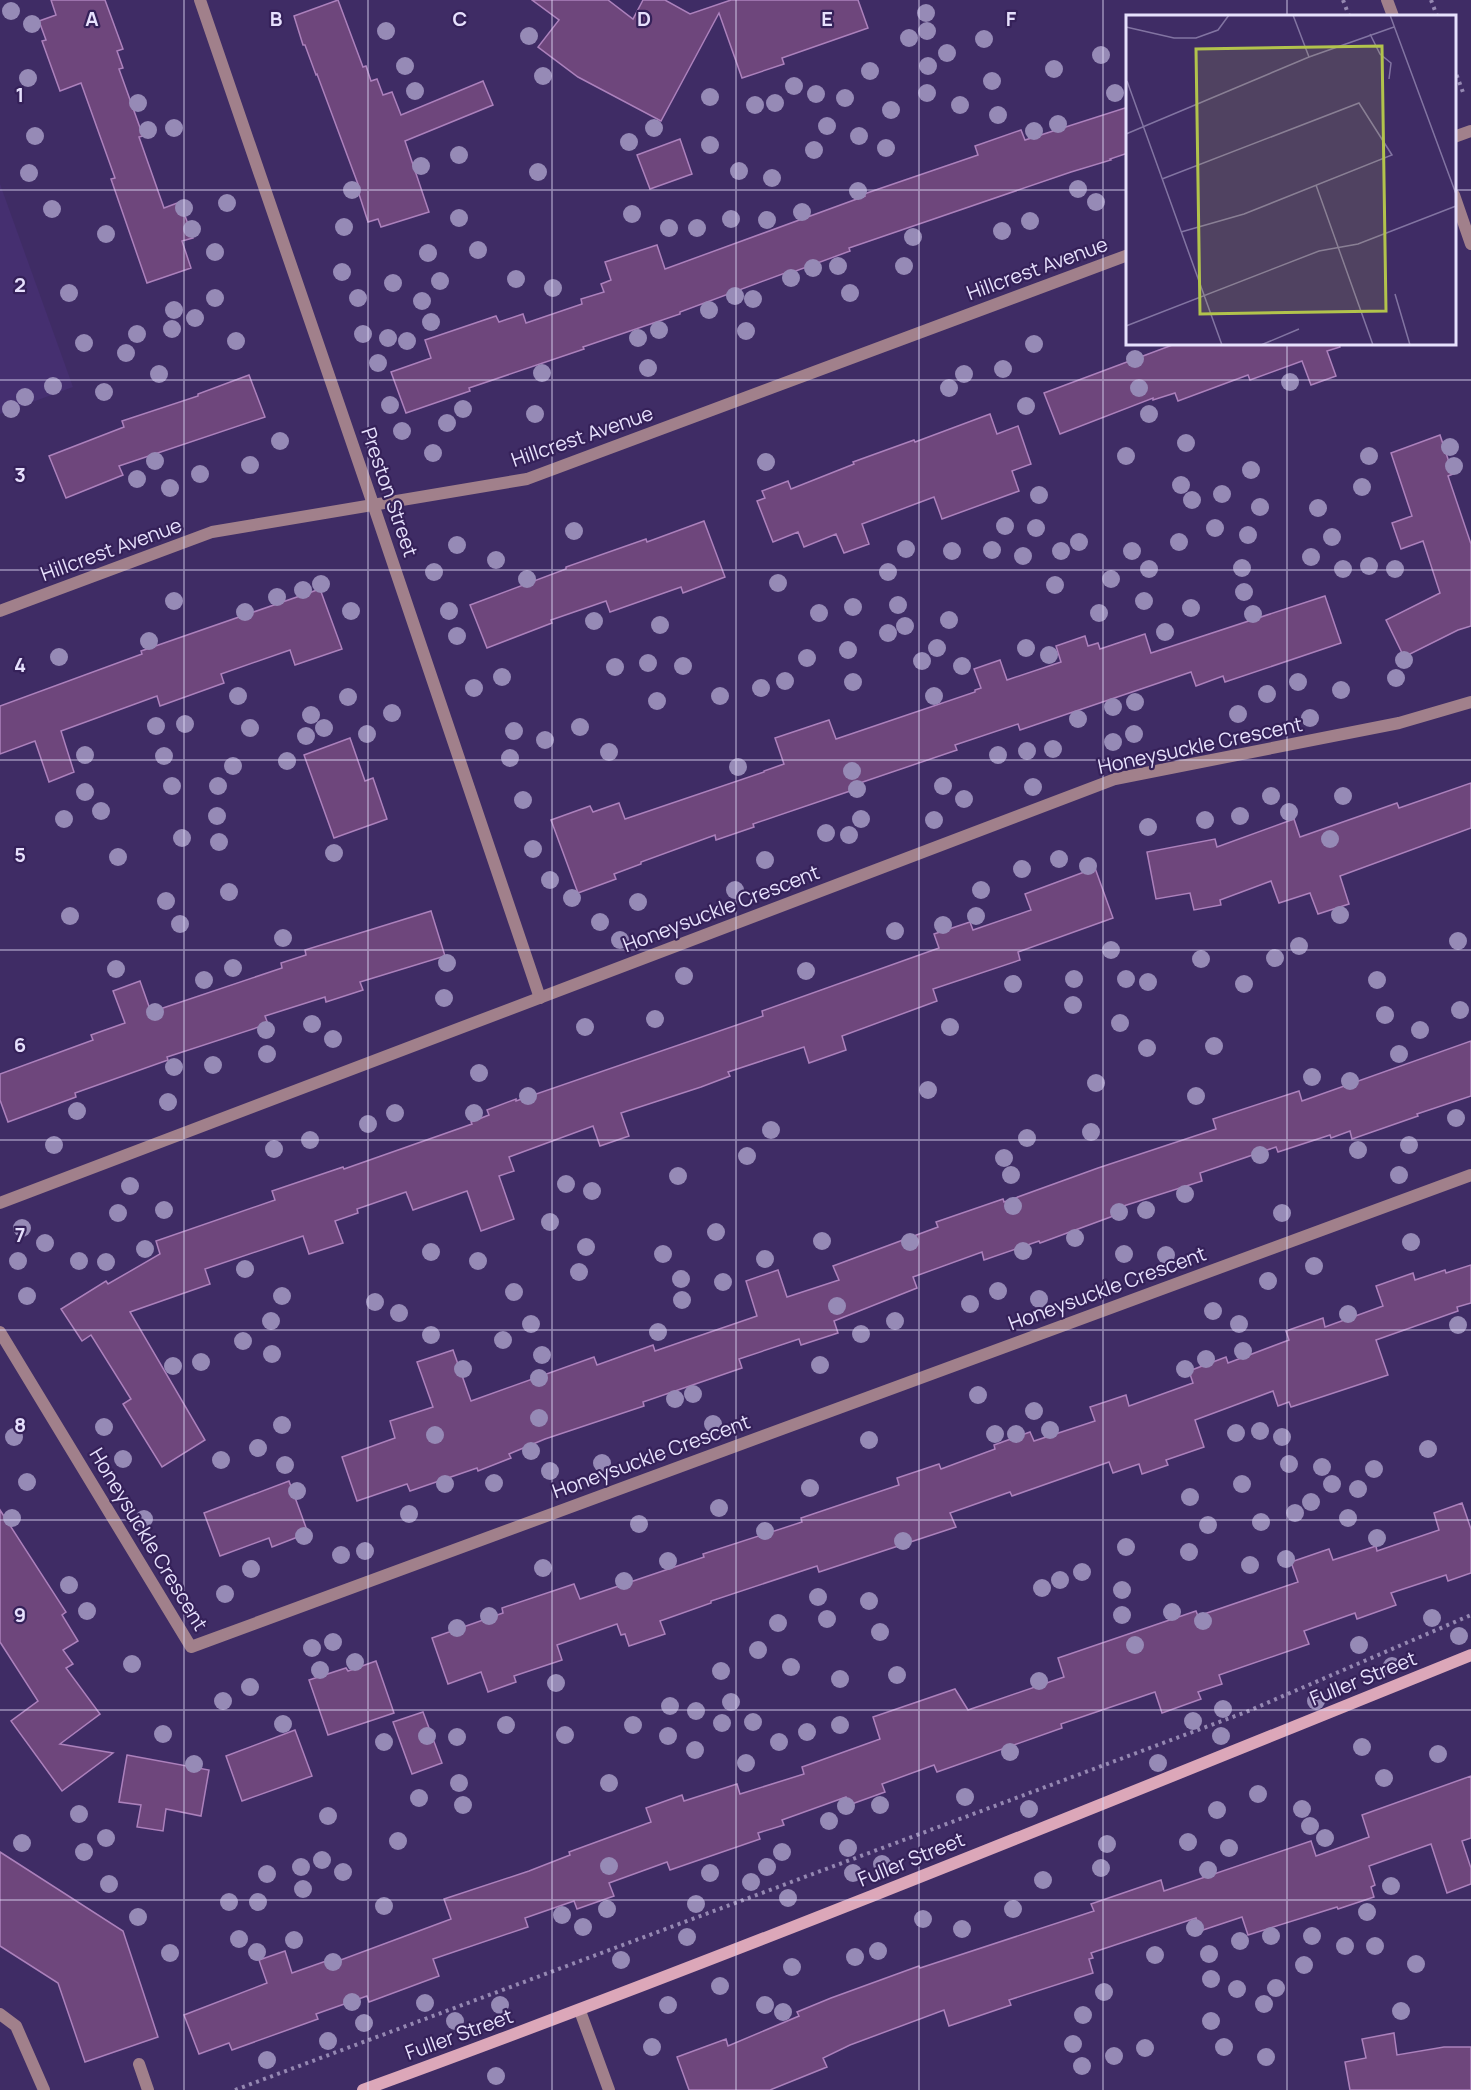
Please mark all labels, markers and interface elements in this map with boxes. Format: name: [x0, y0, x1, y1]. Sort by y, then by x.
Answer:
text: A: [85, 5, 99, 32]
text: B: [270, 5, 283, 32]
text: C: [453, 5, 467, 32]
text: D: [637, 5, 651, 32]
text: E: [821, 5, 833, 32]
text: F: [1006, 5, 1017, 32]
inset map: [1126, 15, 1456, 345]
text: 1: [16, 81, 24, 108]
street label: Hillcrest Avenue: [963, 230, 1111, 306]
text: 2: [14, 271, 26, 298]
street label: Hillcrest Avenue: [507, 399, 657, 473]
street label: Preston Street: [355, 424, 425, 560]
text: 3: [14, 461, 26, 488]
street label: Hillcrest Avenue: [37, 511, 185, 587]
text: 4: [14, 651, 26, 678]
street label: Honeysuckle Crescent: [1095, 710, 1305, 780]
text: 5: [14, 841, 26, 868]
street label: Honeysuckle Crescent: [619, 858, 823, 958]
text: 6: [14, 1031, 26, 1058]
text: 7: [15, 1221, 25, 1248]
street label: Honeysuckle Crescent: [1004, 1240, 1210, 1336]
street label: Honeysuckle Crescent: [548, 1408, 754, 1504]
text: 8: [14, 1411, 26, 1438]
street label: Honeysuckle Crescent: [84, 1443, 214, 1635]
text: 9: [14, 1601, 26, 1628]
street label: Fuller Street: [1306, 1644, 1420, 1712]
street label: Fuller Street: [854, 1825, 968, 1893]
street label: Fuller Street: [401, 2002, 517, 2066]

